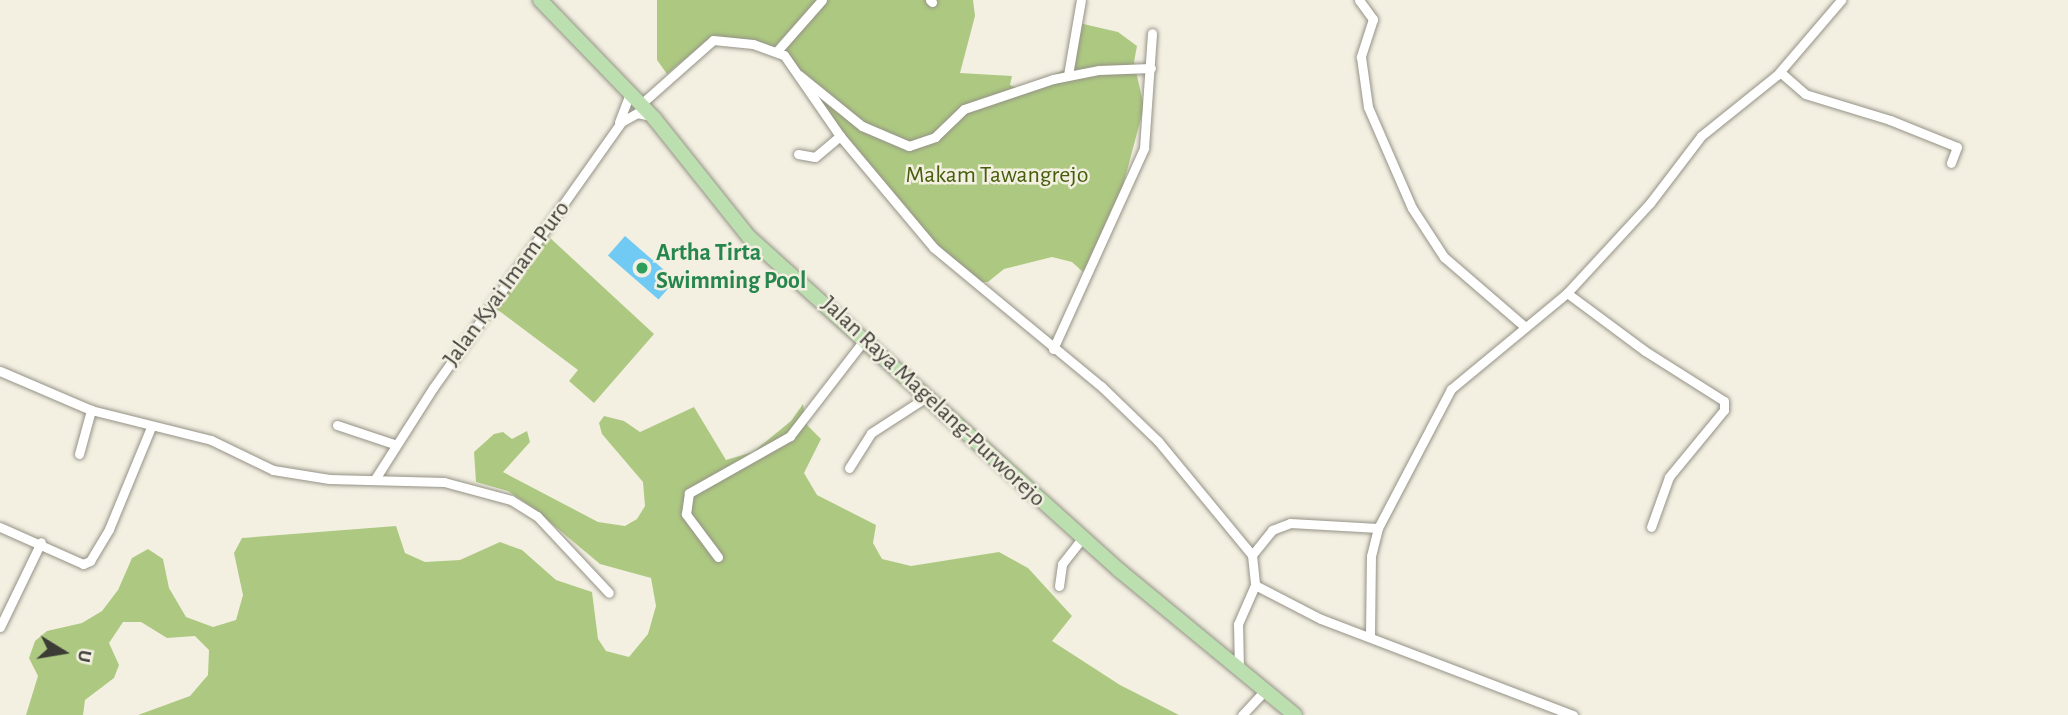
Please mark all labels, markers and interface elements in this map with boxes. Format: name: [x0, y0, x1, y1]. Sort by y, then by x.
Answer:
park label: Makam Tawangrejo: [906, 162, 1088, 190]
street label: Jalan Kyai Imam Puro: [437, 196, 577, 372]
place label: Artha Tirta Swimming Pool: [656, 240, 806, 296]
marker: Artha Tirta Swimming Pool: [634, 260, 650, 276]
street label: Jalan Raya Magelang-Purworejo: [815, 290, 1051, 514]
north arrow: [28, 617, 98, 687]
text: U: [74, 648, 95, 664]

